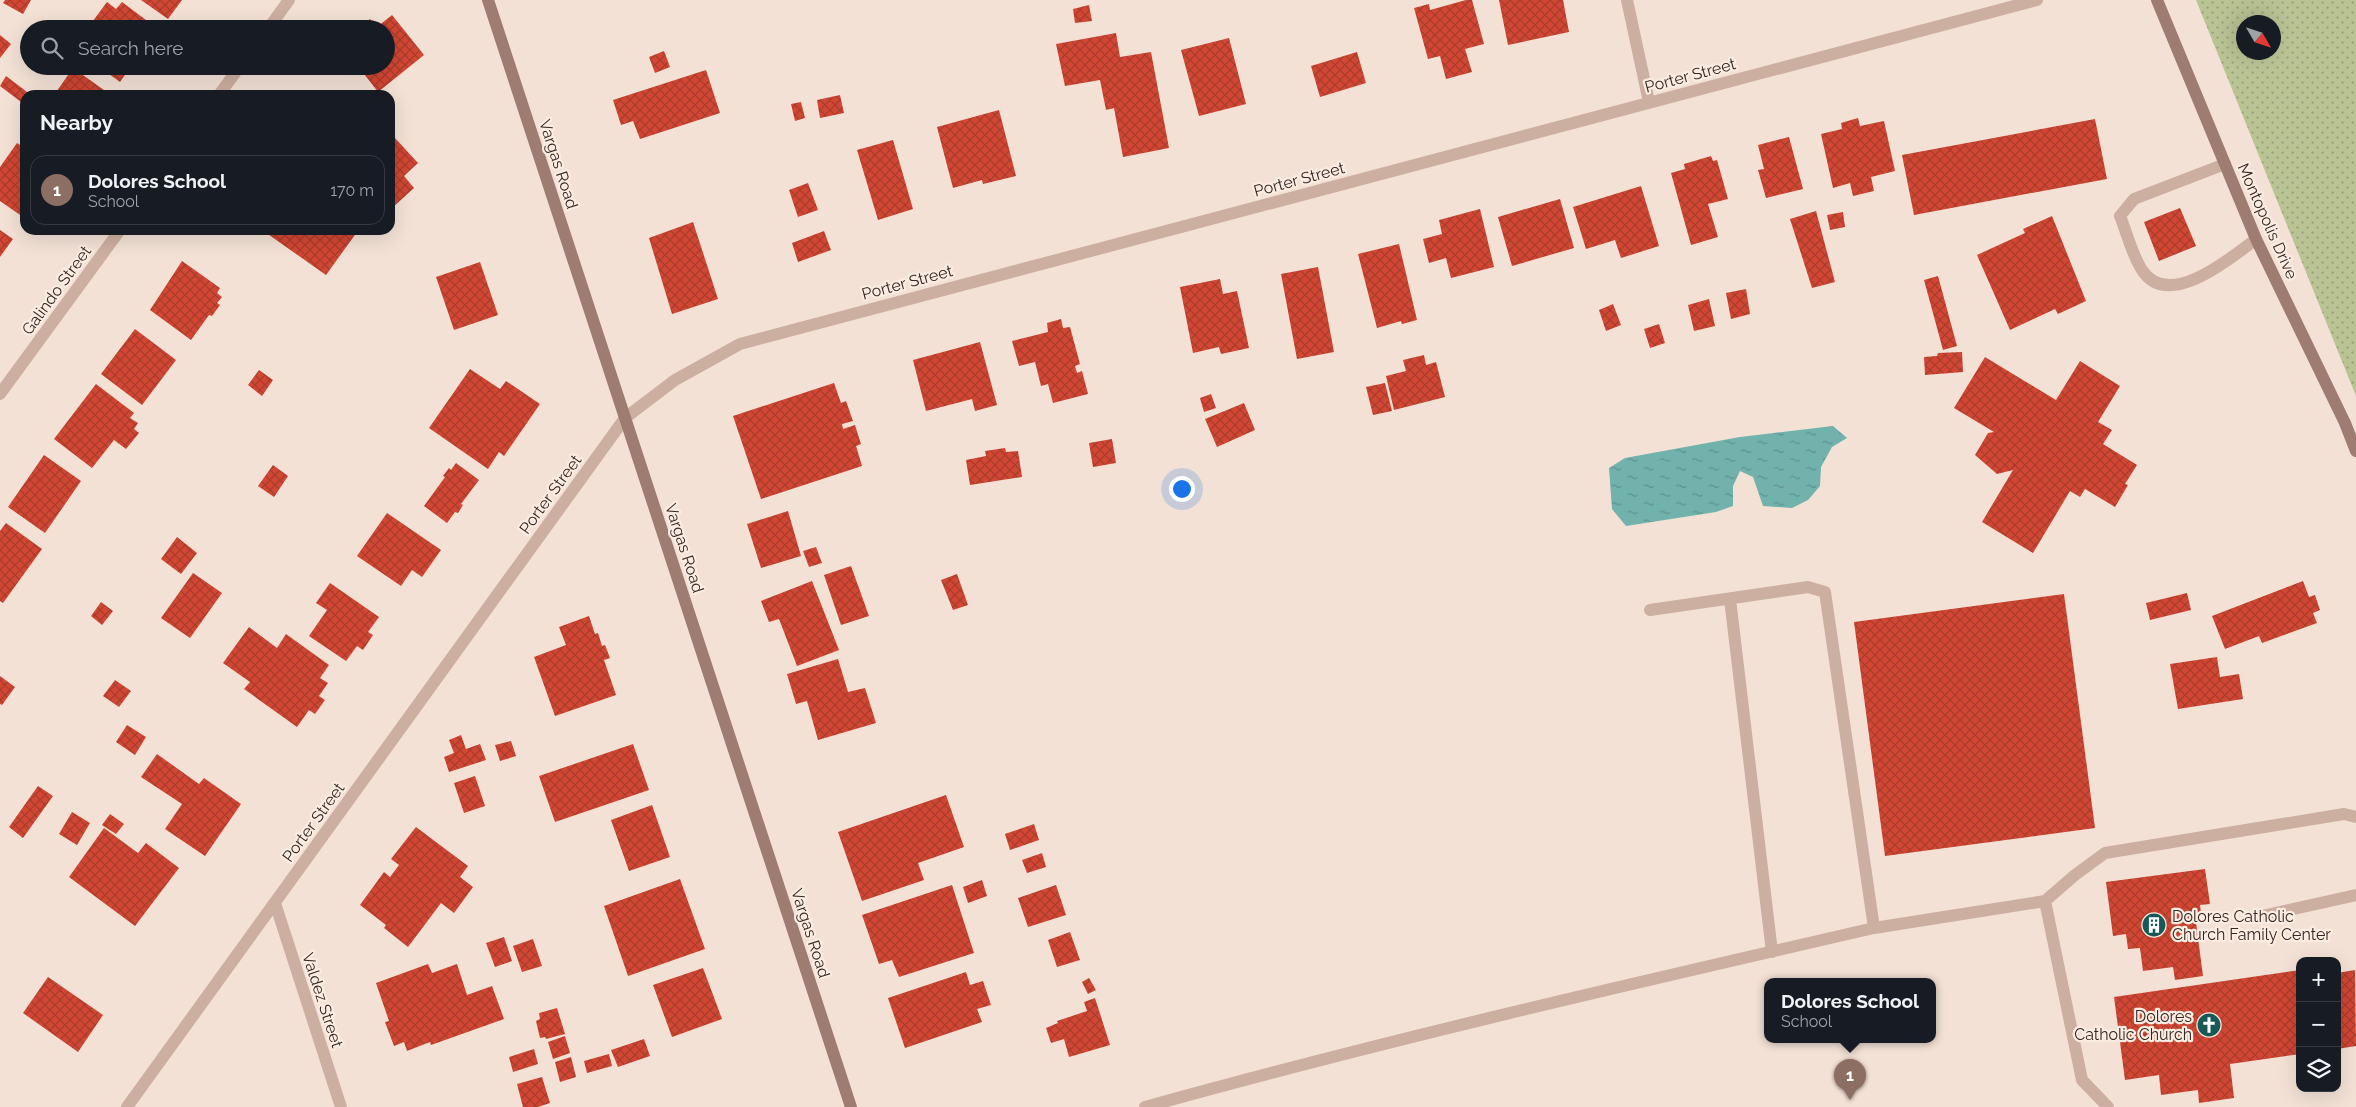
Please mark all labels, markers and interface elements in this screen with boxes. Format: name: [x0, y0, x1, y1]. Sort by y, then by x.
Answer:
north arrow: [2236, 15, 2281, 60]
search box: [20, 20, 395, 75]
icon: search: [38, 34, 66, 62]
text: Search here: [78, 37, 184, 59]
street label: Porter Street: [1643, 54, 1738, 97]
text: Nearby: [40, 110, 113, 135]
street label: Vargas Road: [535, 117, 582, 211]
street label: Porter Street: [1252, 158, 1347, 201]
street label: Montopolis Drive: [2234, 160, 2302, 282]
text: Dolores School: [88, 170, 226, 192]
text: 1: [53, 181, 61, 200]
text: 170 m: [330, 181, 374, 200]
text: School: [88, 192, 139, 211]
street label: Galindo Street: [18, 242, 95, 338]
street label: Porter Street: [860, 261, 955, 304]
street label: Porter Street: [515, 450, 586, 538]
your location: [1169, 476, 1195, 502]
street label: Vargas Road: [661, 501, 708, 595]
street label: Porter Street: [278, 778, 349, 866]
street label: Vargas Road: [787, 886, 834, 980]
place label: Dolores Catholic Church Family Center: [2172, 907, 2331, 944]
building icon: Dolores Catholic Church Family Center: [2141, 912, 2167, 938]
street label: Valdez Street: [298, 950, 347, 1051]
map controls: [2296, 957, 2341, 1092]
button: +: [2296, 957, 2341, 1002]
popup: [1764, 978, 1936, 1043]
text: Dolores School: [1781, 990, 1919, 1012]
button: −: [2296, 1002, 2341, 1047]
place label: Dolores Catholic Church: [2074, 1007, 2192, 1044]
text: School: [1781, 1012, 1832, 1031]
church icon: Dolores Catholic Church: [2196, 1012, 2222, 1038]
button: layers: [2296, 1047, 2341, 1092]
pin: 1: [1834, 1059, 1866, 1100]

